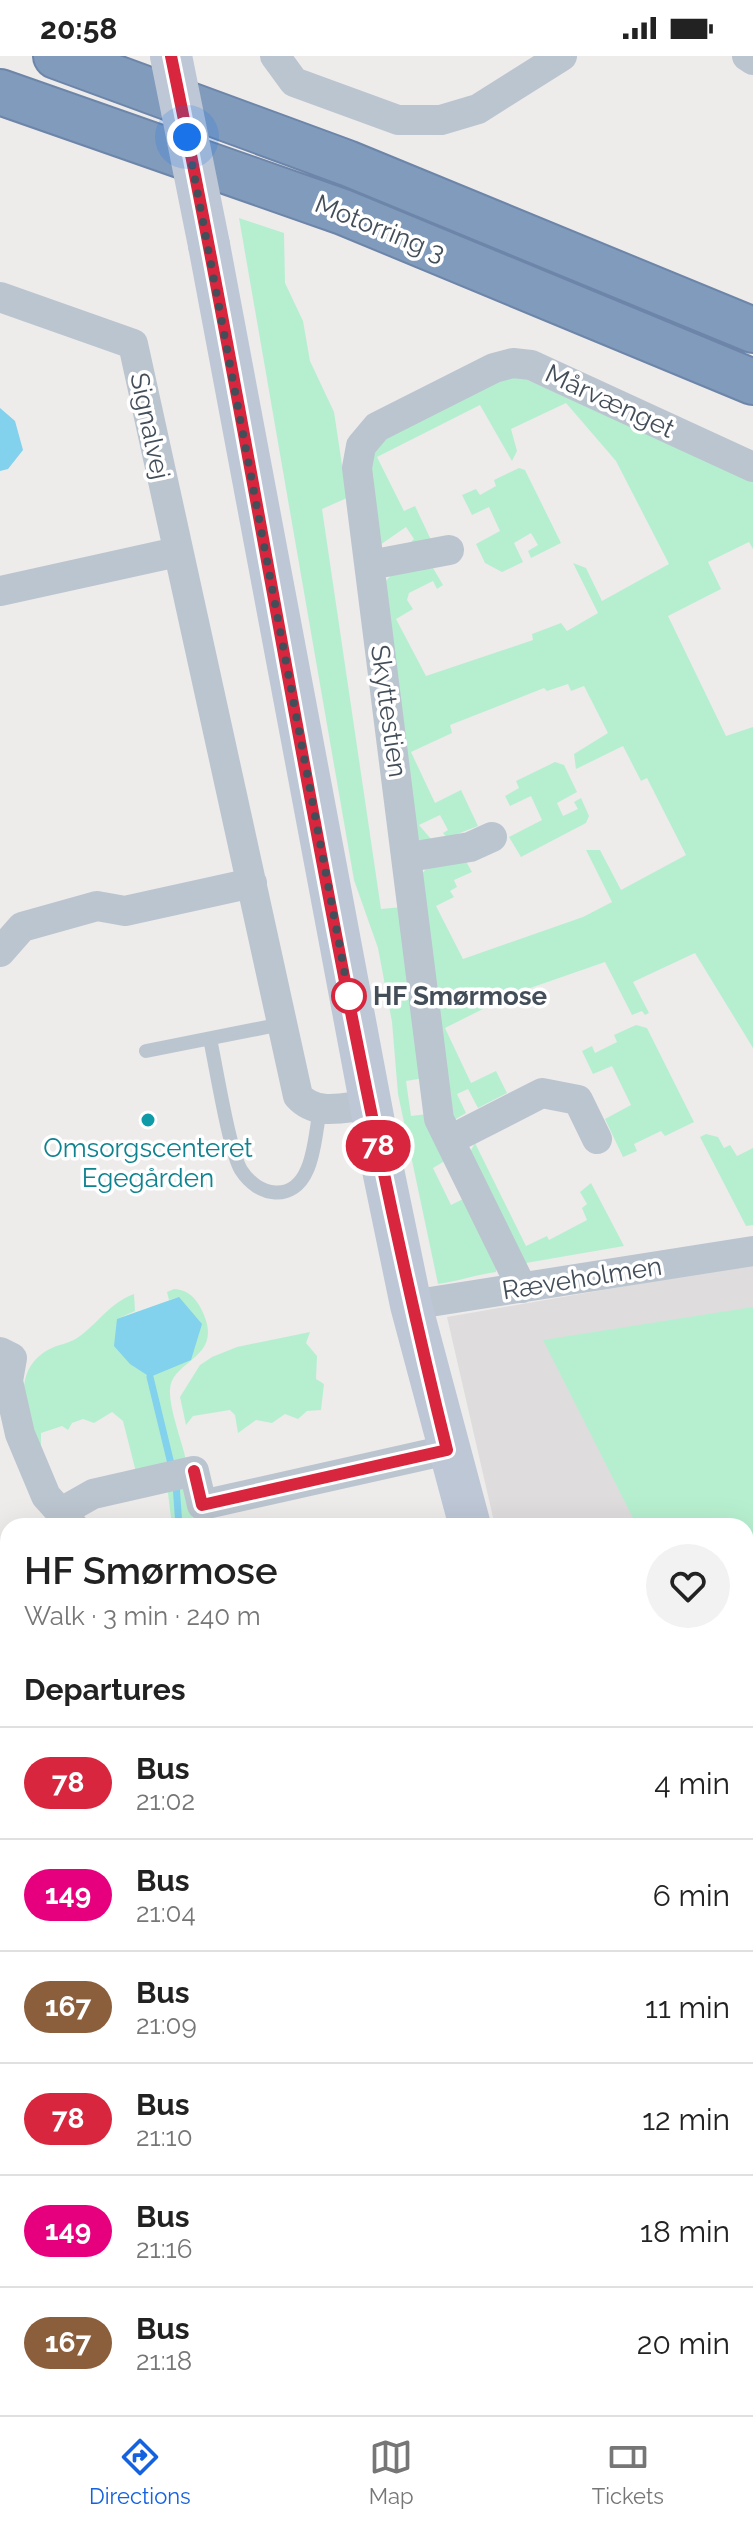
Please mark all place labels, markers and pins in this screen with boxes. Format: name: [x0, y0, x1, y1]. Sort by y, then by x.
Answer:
marker: HF Smørmose: [332, 979, 366, 1013]
place label: HF Smørmose: [373, 981, 548, 1011]
marker: Omsorgscenteret Egegården: [139, 1111, 157, 1129]
place label: Omsorgscenteret Egegården: [43, 1133, 253, 1193]

